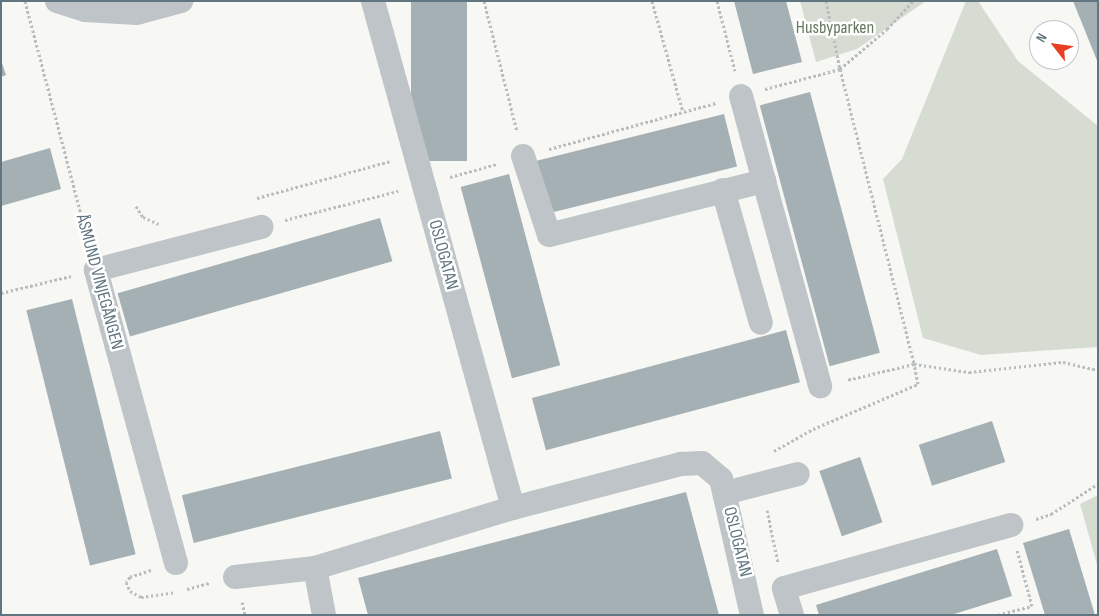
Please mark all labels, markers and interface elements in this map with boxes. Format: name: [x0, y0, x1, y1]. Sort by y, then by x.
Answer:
park label: Husbyparken: [796, 17, 874, 39]
north arrow: [1029, 20, 1079, 70]
text: N: [1032, 30, 1051, 45]
street label: ÅSMUND VINJEGÅNGEN: [71, 212, 127, 352]
street label: OSLOGATAN: [423, 218, 463, 292]
street label: OSLOGATAN: [718, 505, 756, 579]

